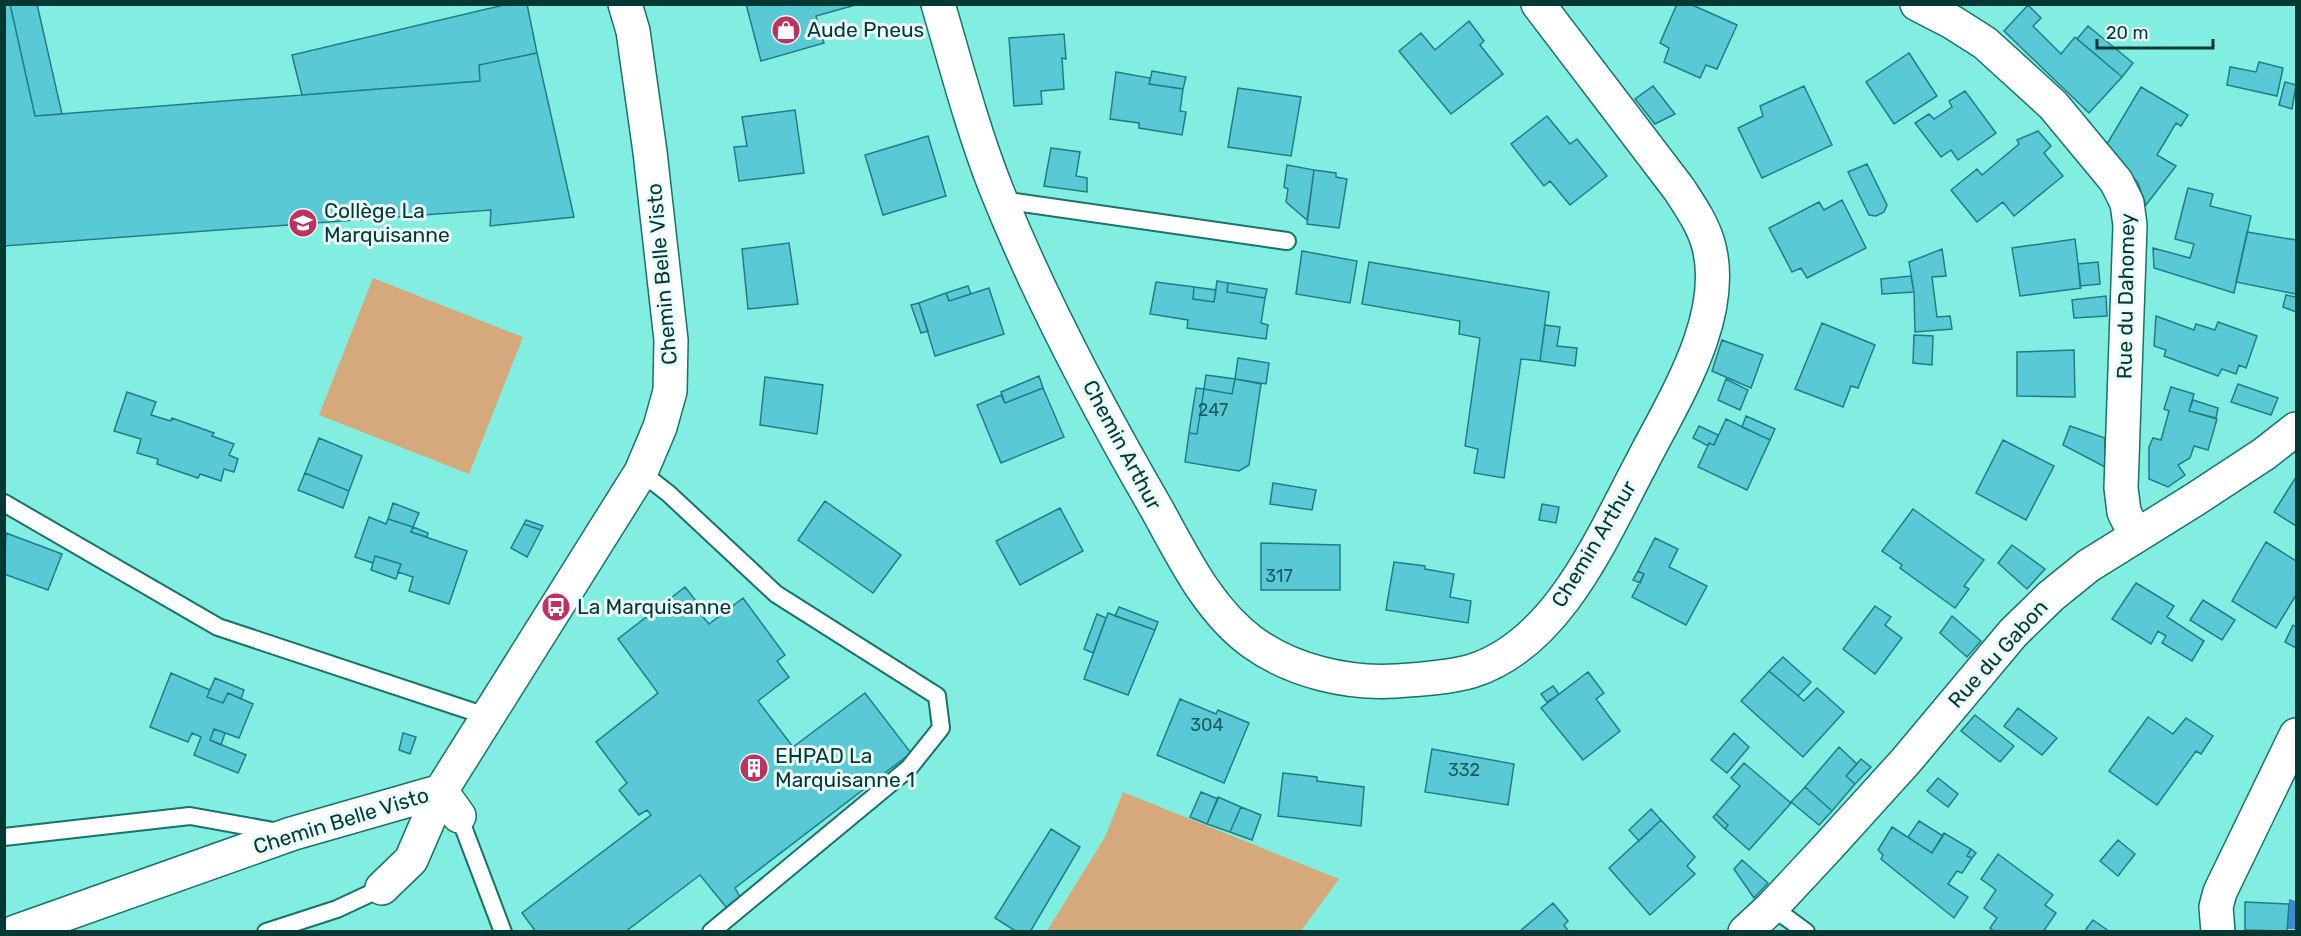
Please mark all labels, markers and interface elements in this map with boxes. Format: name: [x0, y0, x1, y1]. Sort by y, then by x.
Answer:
scale bar: [2097, 12, 2212, 50]
shop icon: Aude Pneus: [770, 14, 802, 46]
place label: Aude Pneus: [807, 17, 924, 42]
text: 20 m: [2106, 22, 2148, 44]
street label: Chemin Belle Visto: [641, 182, 682, 366]
place label: Collège La Marquisanne: [324, 198, 450, 247]
school or university icon: Collège La Marquisanne: [287, 207, 319, 239]
street label: Rue du Dahomey: [2112, 212, 2139, 379]
street label: Chemin Arthur: [1078, 376, 1167, 514]
house number: 247: [1198, 399, 1228, 421]
street label: Chemin Arthur: [1546, 476, 1641, 612]
house number: 317: [1265, 565, 1293, 587]
bus stop icon: La Marquisanne: [540, 591, 572, 623]
place label: La Marquisanne: [577, 594, 731, 619]
street label: Rue du Gabon: [1943, 594, 2053, 713]
house number: 304: [1190, 714, 1224, 736]
place label: EHPAD La Marquisanne 1: [775, 743, 915, 792]
building icon: EHPAD La Marquisanne 1: [738, 752, 770, 784]
house number: 332: [1448, 759, 1480, 781]
street label: Chemin Belle Visto: [250, 782, 432, 859]

